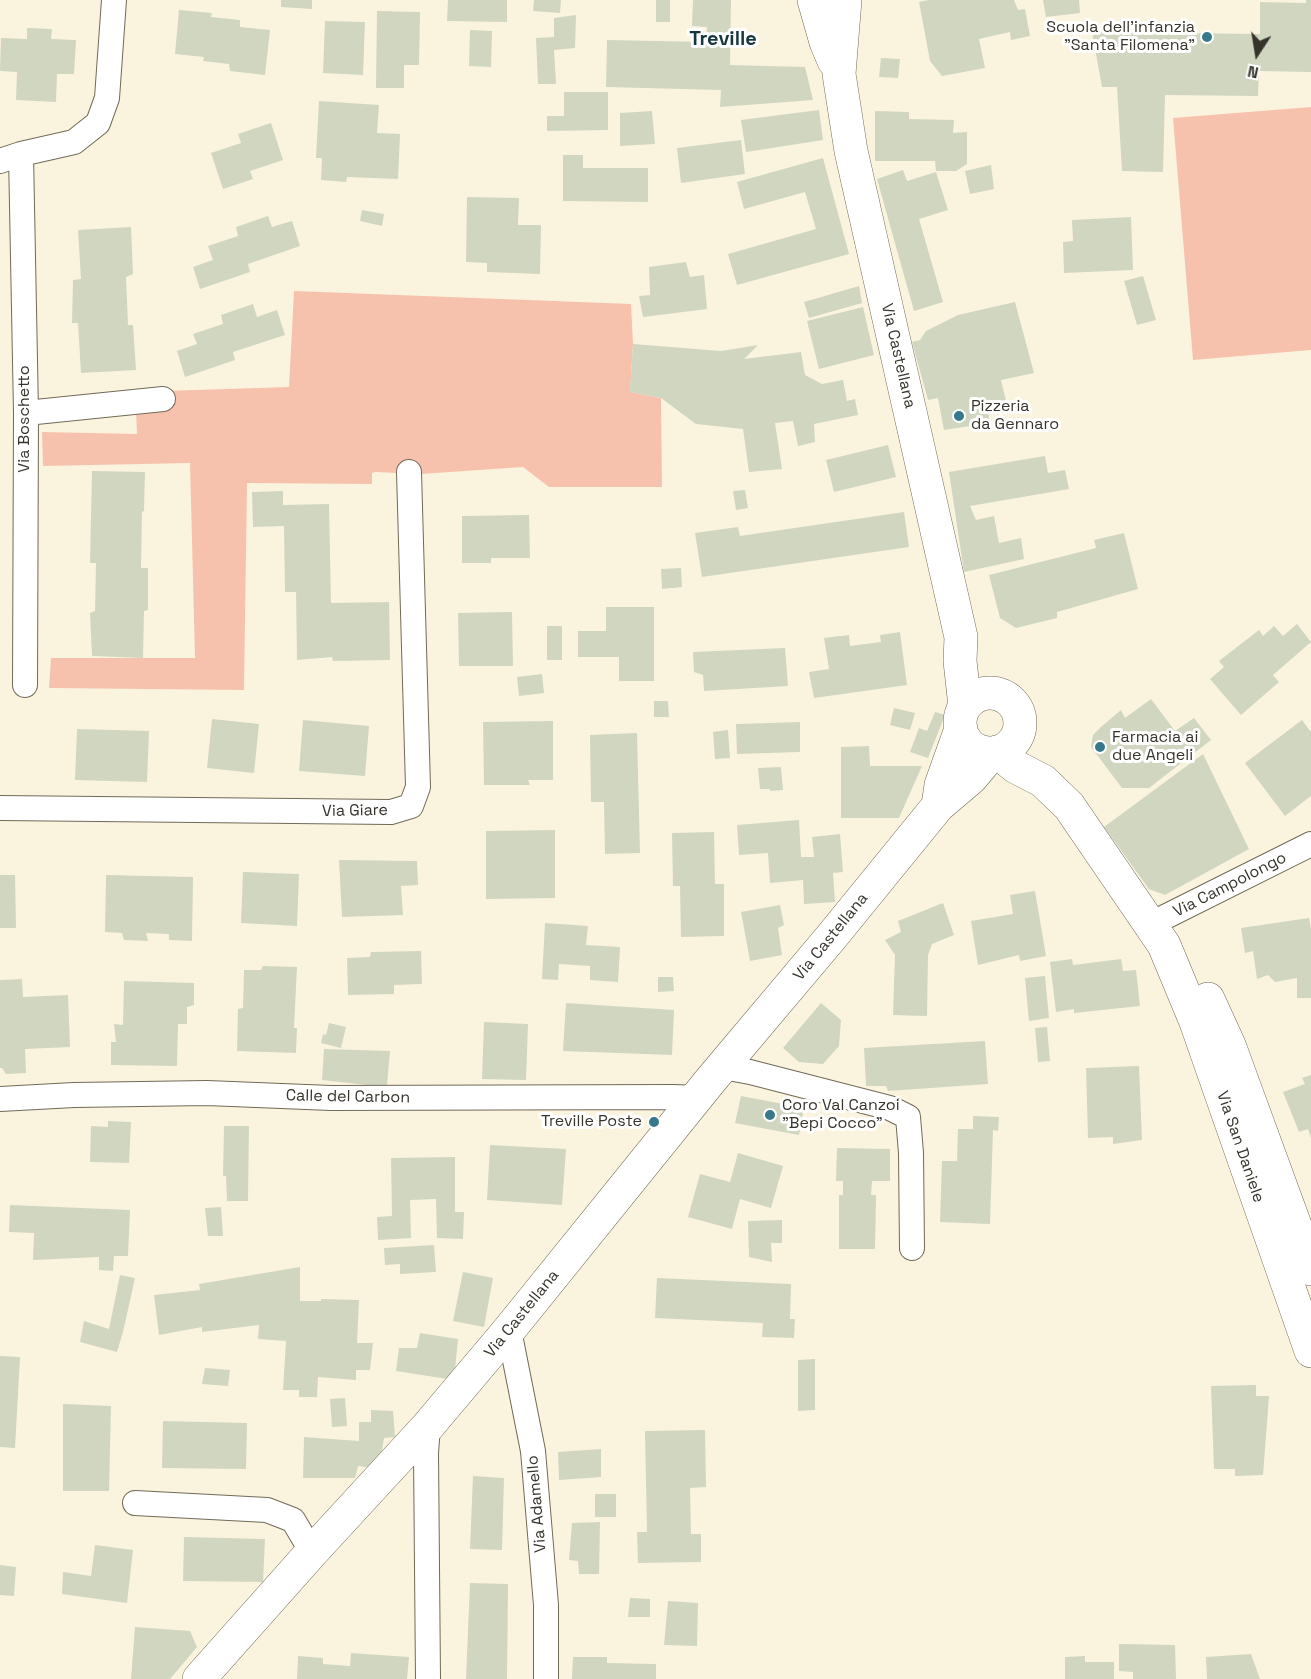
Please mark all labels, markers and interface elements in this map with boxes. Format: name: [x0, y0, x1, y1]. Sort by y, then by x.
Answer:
place label: Scuola dell'infanzia "Santa Filomena": [1046, 18, 1195, 56]
north arrow: [1227, 24, 1287, 84]
district label: Treville: [689, 28, 757, 52]
marker: Scuola dell'infanzia "Santa Filomena": [1200, 30, 1214, 44]
text: N: [1246, 61, 1261, 83]
street label: Via Castellana: [877, 302, 919, 410]
street label: Via Boschetto: [15, 365, 35, 473]
place label: Pizzeria da Gennaro: [971, 397, 1059, 435]
marker: Pizzeria da Gennaro: [952, 409, 966, 423]
place label: Farmacia ai due Angeli: [1112, 728, 1198, 766]
marker: Farmacia ai due Angeli: [1093, 740, 1107, 754]
street label: Via Giare: [322, 801, 388, 821]
street label: Via Campolongo: [1170, 848, 1290, 922]
street label: Via Castellana: [790, 889, 872, 985]
street label: Calle del Carbon: [286, 1086, 410, 1108]
street label: Via San Daniele: [1212, 1089, 1268, 1205]
place label: Coro Val Canzoi "Bepi Cocco": [782, 1096, 900, 1134]
marker: Coro Val Canzoi "Bepi Cocco": [763, 1108, 777, 1122]
place label: Treville Poste: [541, 1112, 642, 1132]
marker: Treville Poste: [647, 1115, 661, 1129]
street label: Via Castellana: [481, 1266, 563, 1362]
street label: Via Adamello: [523, 1455, 551, 1553]

